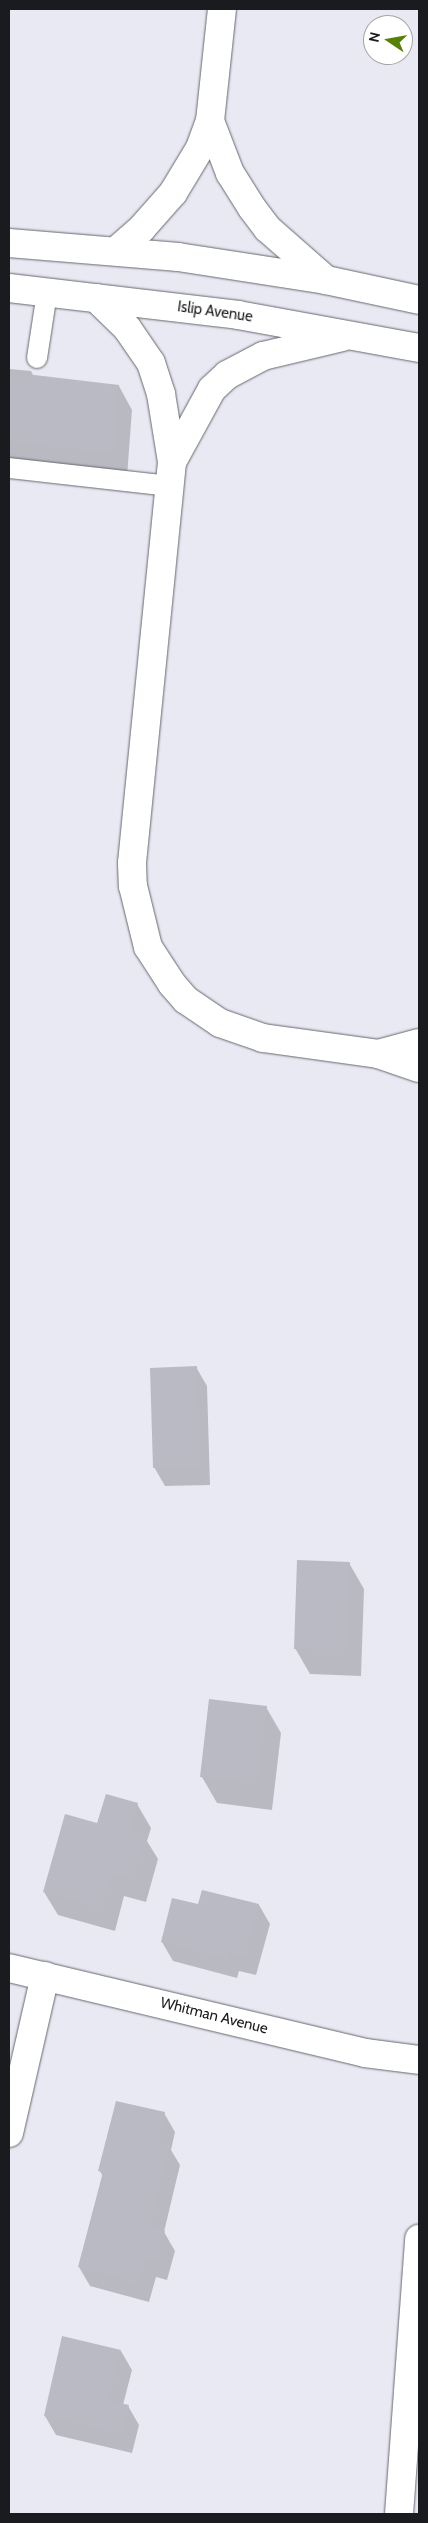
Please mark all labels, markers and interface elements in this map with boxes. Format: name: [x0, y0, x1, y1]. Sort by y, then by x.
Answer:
north arrow: [363, 15, 413, 65]
text: N: [364, 30, 384, 44]
street label: Islip Avenue: [176, 298, 254, 326]
street label: Whitman Avenue: [158, 1994, 270, 2038]

